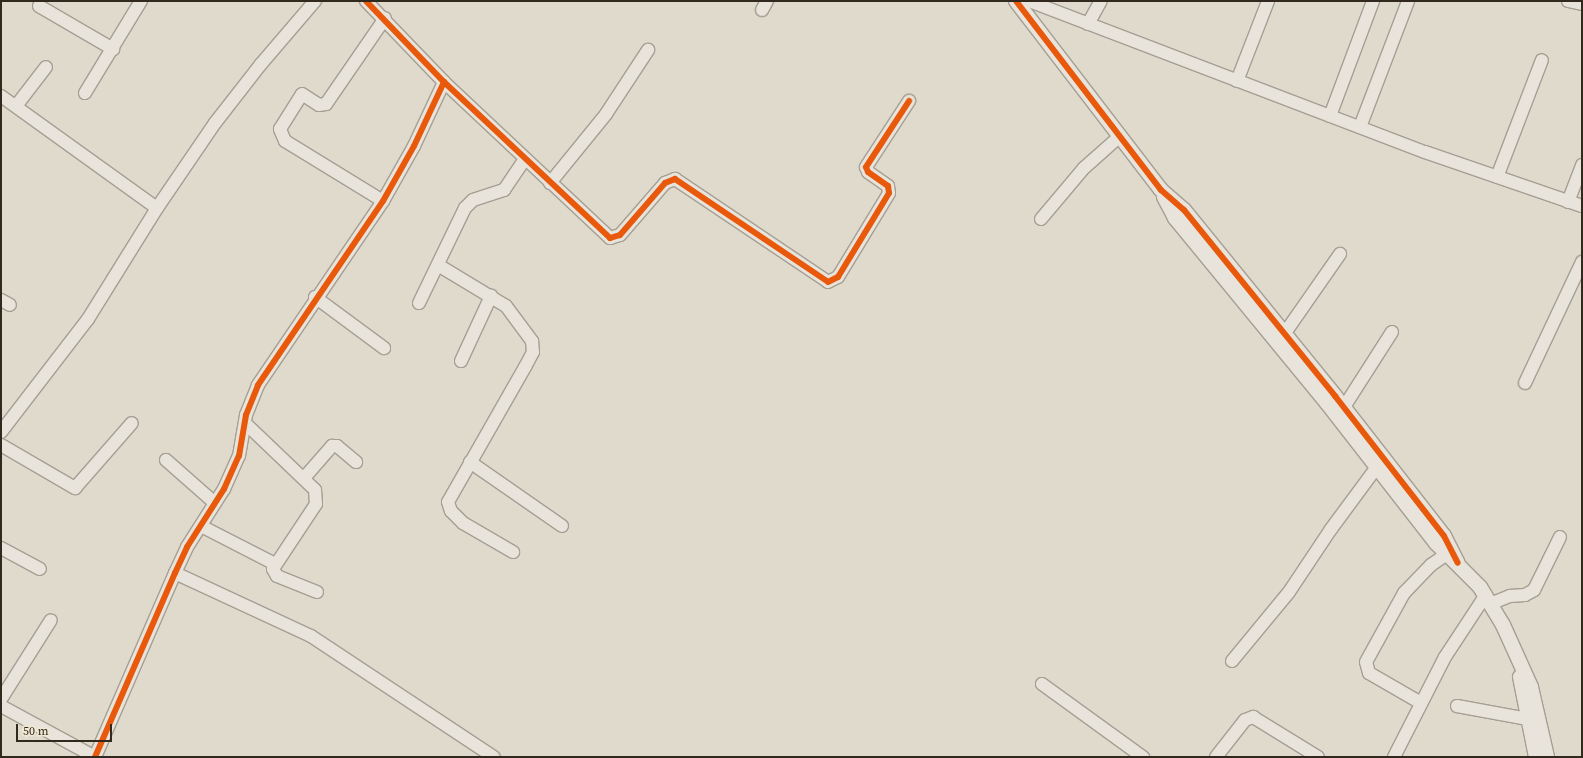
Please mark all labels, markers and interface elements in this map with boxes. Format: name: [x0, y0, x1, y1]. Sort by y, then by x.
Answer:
scale bar: [18, 716, 114, 742]
text: 50 m: [23, 723, 49, 739]

